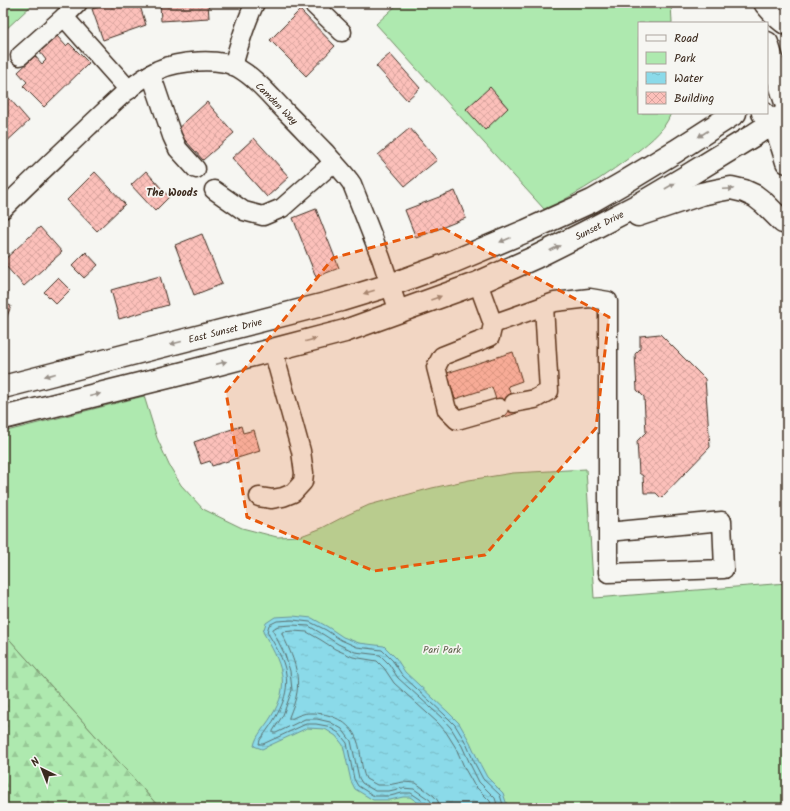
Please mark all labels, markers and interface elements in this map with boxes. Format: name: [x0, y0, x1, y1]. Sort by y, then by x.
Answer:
legend: [638, 22, 768, 114]
text: Road: [674, 29, 699, 48]
text: Park: [674, 49, 696, 68]
text: Water: [674, 69, 704, 88]
street label: Camden Way: [251, 79, 301, 129]
text: Building: [674, 89, 714, 108]
one-way arrow: [698, 130, 708, 138]
one-way arrow: [664, 183, 676, 190]
district label: The Woods: [146, 184, 199, 202]
one-way arrow: [722, 186, 734, 193]
street label: Sunset Drive: [572, 207, 627, 245]
one-way arrow: [500, 237, 511, 243]
one-way arrow: [549, 244, 561, 251]
one-way arrow: [362, 289, 374, 295]
one-way arrow: [430, 295, 442, 301]
street label: East Sunset Drive: [187, 314, 264, 348]
one-way arrow: [305, 336, 317, 342]
one-way arrow: [169, 340, 181, 346]
one-way arrow: [215, 360, 227, 366]
one-way arrow: [43, 372, 55, 378]
one-way arrow: [89, 392, 101, 398]
park label: Pari Park: [423, 642, 461, 658]
north arrow: [22, 749, 62, 789]
text: N: [27, 753, 45, 771]

